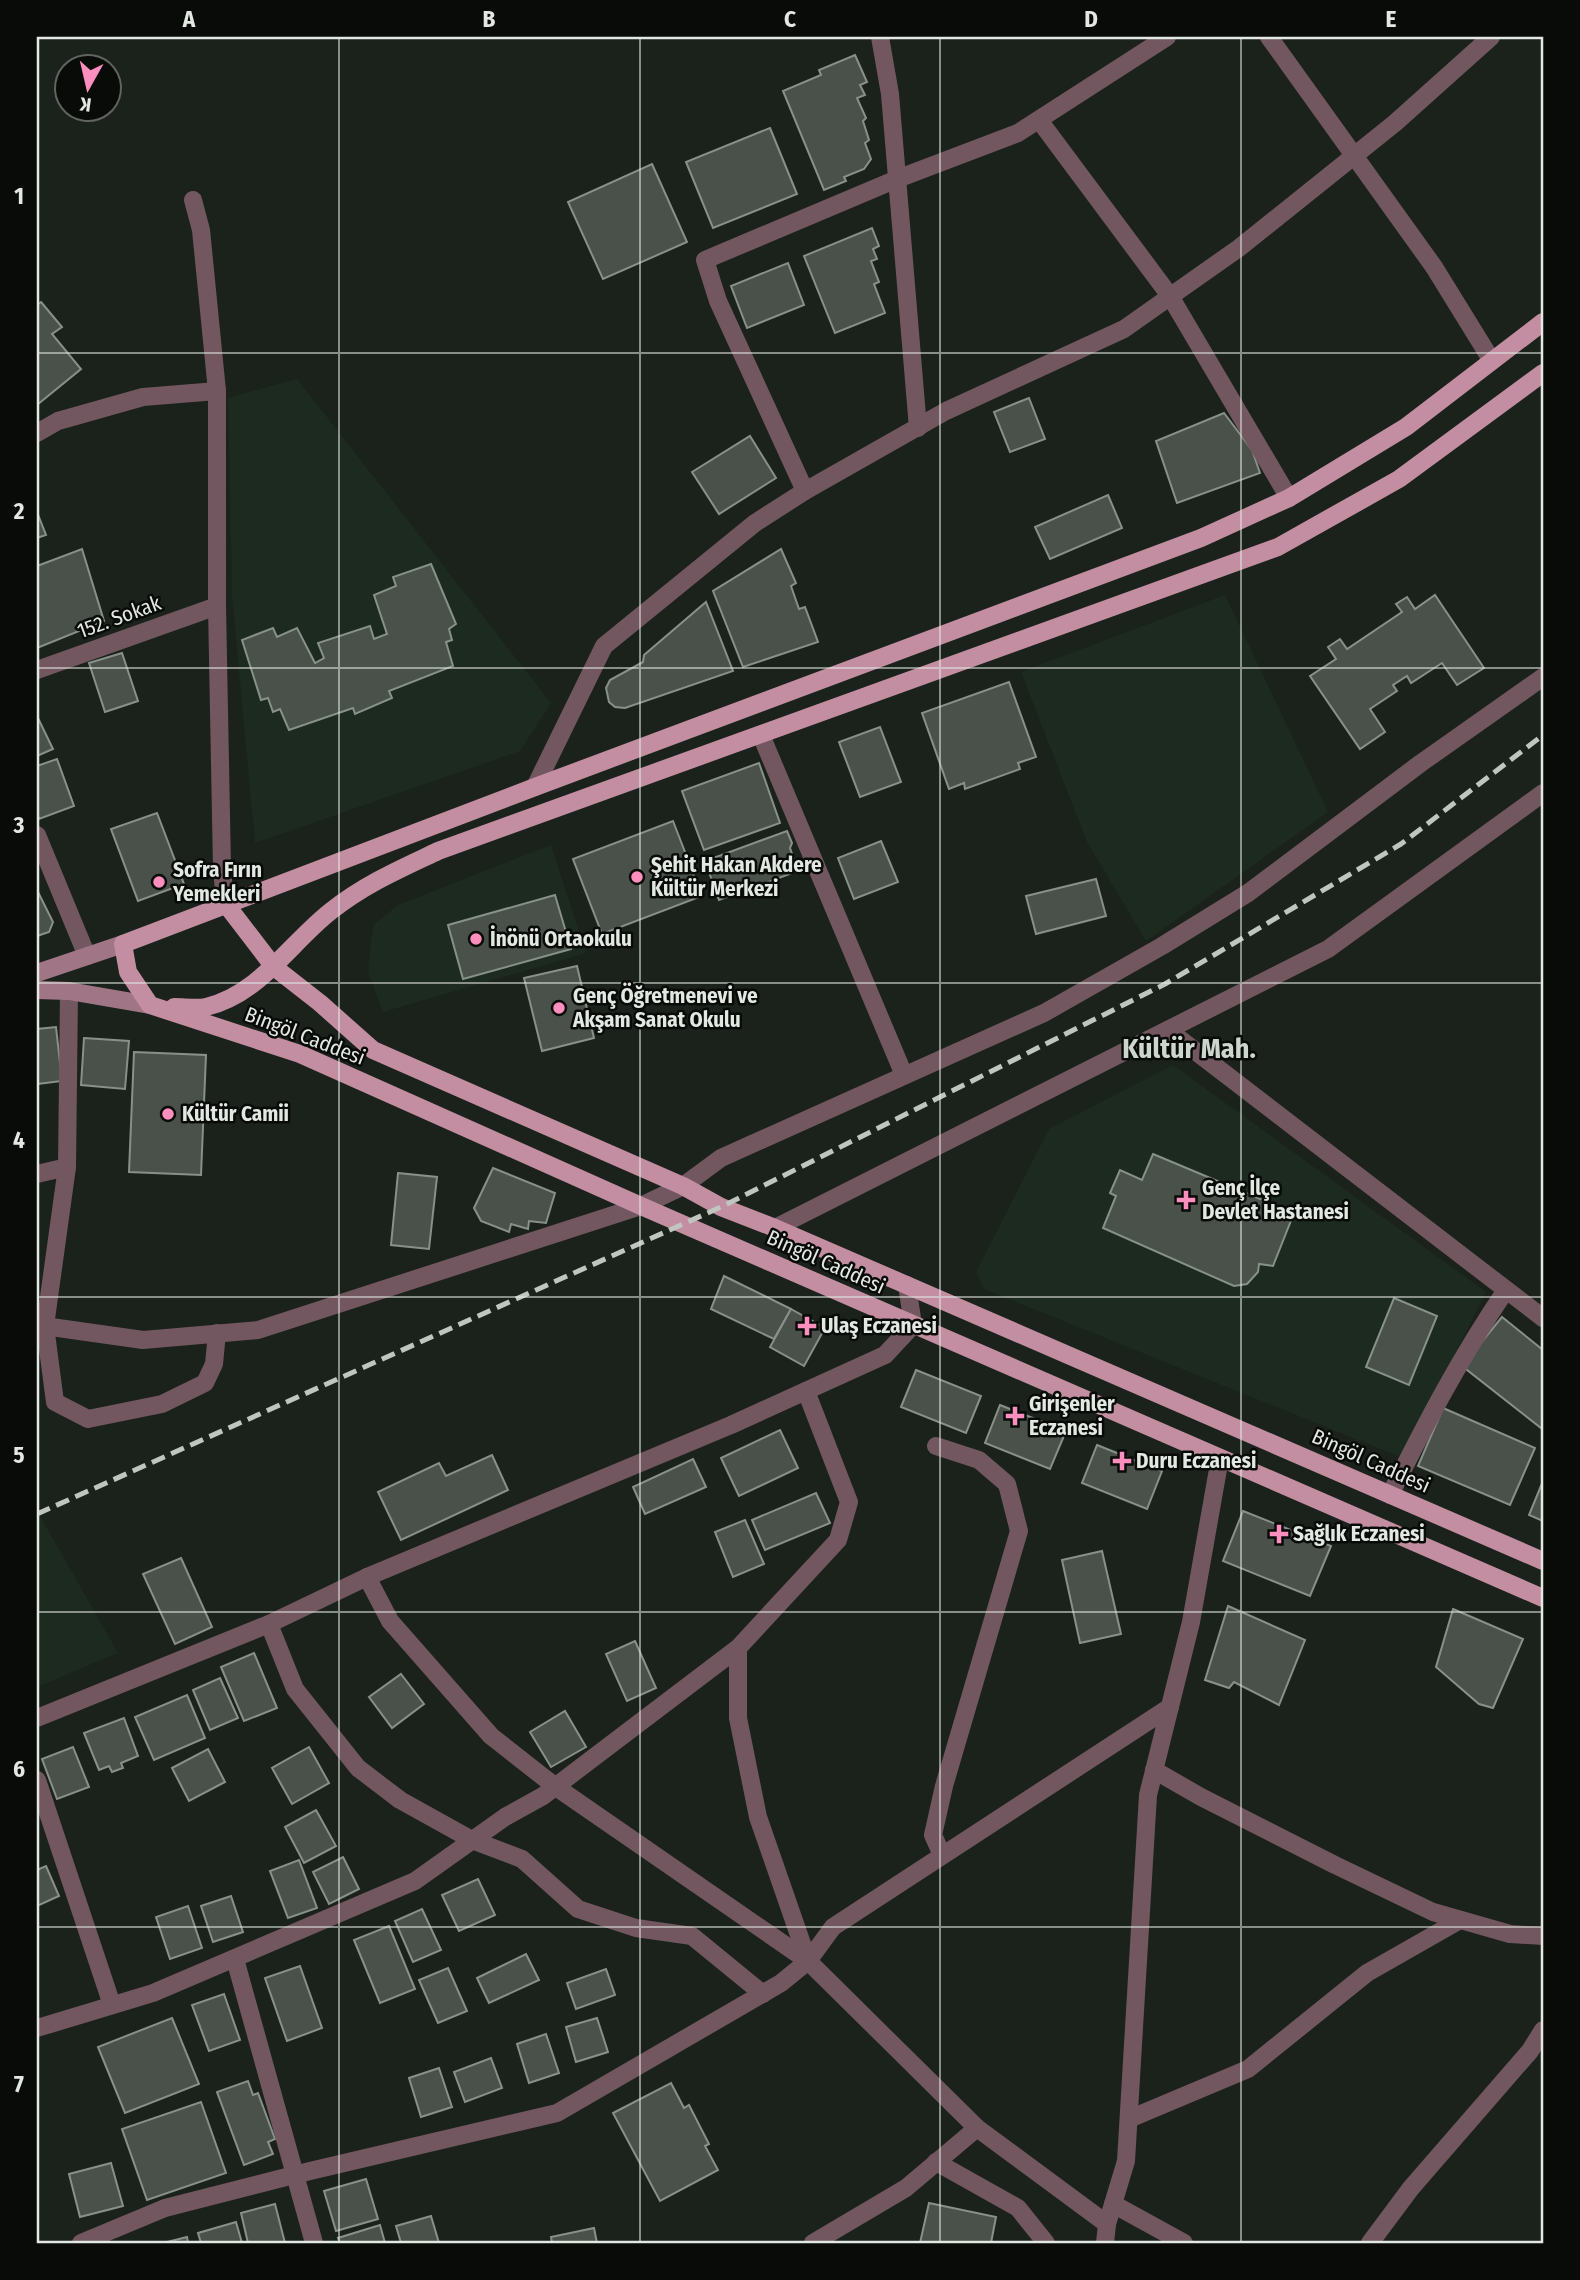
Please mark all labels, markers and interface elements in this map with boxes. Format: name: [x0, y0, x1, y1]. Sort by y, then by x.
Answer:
text: A: [182, 5, 196, 33]
text: B: [483, 5, 496, 33]
text: C: [784, 5, 796, 33]
text: D: [1084, 5, 1098, 33]
text: E: [1386, 5, 1397, 33]
north arrow: [52, 52, 122, 122]
text: K: [78, 92, 93, 116]
text: 1: [14, 182, 24, 210]
text: 2: [13, 497, 25, 525]
street label: 152. Sokak: [74, 590, 165, 644]
text: 3: [13, 811, 25, 839]
place label: Şehit Hakan Akdere Kültür Merkezi: [651, 852, 822, 902]
place label: Sofra Fırın Yemekleri: [172, 857, 262, 907]
marker: Şehit Hakan Akdere Kültür Merkezi: [629, 869, 645, 885]
marker: Sofra Fırın Yemekleri: [151, 874, 167, 890]
place label: İnönü Ortaokulu: [490, 925, 632, 952]
marker: İnönü Ortaokulu: [468, 931, 484, 947]
place label: Genç Öğretmenevi ve Akşam Sanat Okulu: [572, 982, 758, 1033]
marker: Genç Öğretmenevi ve Akşam Sanat Okulu: [551, 1000, 567, 1016]
street label: Bingöl Caddesi: [241, 1001, 369, 1071]
district label: Kültür Mah.: [1122, 1032, 1256, 1065]
place label: Kültür Camii: [182, 1101, 289, 1127]
marker: Kültür Camii: [160, 1106, 176, 1122]
text: 4: [13, 1126, 25, 1154]
place label: Genç İlçe Devlet Hastanesi: [1202, 1174, 1349, 1225]
marker: Genç İlçe Devlet Hastanesi: [1176, 1190, 1196, 1210]
street label: Bingöl Caddesi: [763, 1224, 889, 1300]
place label: Ulaş Eczanesi: [821, 1313, 937, 1339]
marker: Ulaş Eczanesi: [799, 1318, 815, 1334]
place label: Girişenler Eczanesi: [1029, 1391, 1115, 1441]
marker: Girişenler Eczanesi: [1007, 1408, 1023, 1424]
street label: Bingöl Caddesi: [1308, 1423, 1434, 1499]
text: 5: [13, 1441, 25, 1469]
place label: Duru Eczanesi: [1136, 1448, 1256, 1474]
marker: Duru Eczanesi: [1114, 1453, 1130, 1469]
place label: Sağlık Eczanesi: [1293, 1521, 1425, 1547]
marker: Sağlık Eczanesi: [1271, 1526, 1287, 1542]
text: 6: [13, 1755, 25, 1783]
text: 7: [14, 2070, 24, 2098]

